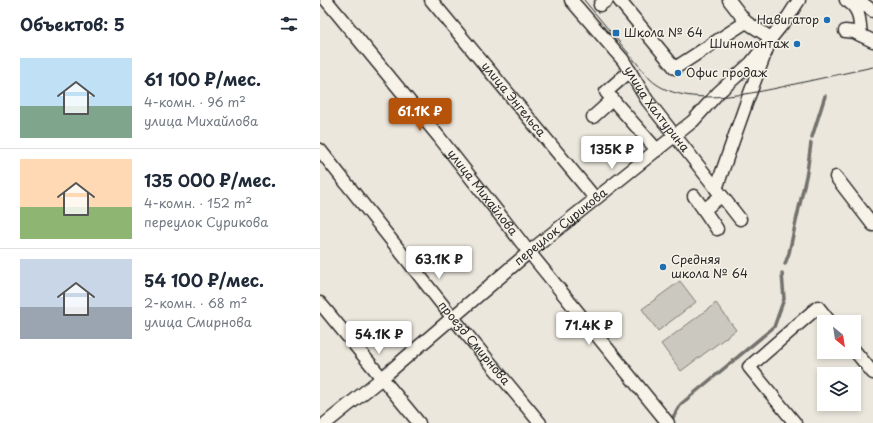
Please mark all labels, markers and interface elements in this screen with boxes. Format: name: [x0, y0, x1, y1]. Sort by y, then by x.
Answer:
place label: Навигатор: [757, 10, 819, 28]
text: Объектов: 5: [20, 11, 125, 37]
icon: filters: [278, 13, 300, 35]
marker: Навигатор: [822, 15, 832, 25]
place label: Школа № 64: [624, 23, 703, 41]
marker: Школа № 64: [611, 28, 621, 38]
place label: Шиномонтаж: [710, 34, 789, 52]
marker: Шиномонтаж: [792, 39, 802, 49]
street label: улица Энгельса: [478, 57, 551, 140]
street label: улица Халтурина: [620, 62, 695, 156]
place label: Офис продаж: [686, 63, 768, 81]
text: 61 100 ₽/мес.: [144, 66, 261, 92]
marker: Офис продаж: [673, 68, 683, 78]
icon: home: [52, 74, 100, 122]
text: 4-комн. · 96 m²: [144, 92, 246, 111]
pin: 61.1K ₽: [383, 98, 457, 132]
text: 61.1K ₽: [398, 101, 442, 120]
text: улица Михайлова: [144, 111, 258, 130]
pin: 135K ₽: [579, 136, 645, 170]
text: 135K ₽: [590, 139, 634, 158]
street label: улица Михайлова: [444, 145, 523, 239]
text: 135 000 ₽/мес.: [144, 167, 276, 193]
icon: home: [52, 175, 100, 223]
street label: переулок Сурикова: [510, 183, 611, 269]
text: 4-комн. · 152 m²: [144, 193, 252, 212]
text: переулок Сурикова: [144, 212, 268, 231]
pin: 63.1K ₽: [402, 246, 476, 280]
text: 63.1K ₽: [415, 249, 463, 268]
place label: Средняя школа № 64: [671, 250, 748, 282]
marker: Средняя школа № 64: [658, 262, 668, 272]
text: 54 100 ₽/мес.: [144, 267, 264, 293]
icon: home: [52, 275, 100, 323]
text: 2-комн. · 68 m²: [144, 293, 248, 312]
street label: проезд Смирнова: [435, 297, 515, 389]
text: улица Смирнова: [144, 312, 252, 331]
pin: 71.4K ₽: [552, 312, 626, 346]
text: 71.4K ₽: [565, 315, 613, 334]
north arrow: [817, 315, 861, 359]
map controls: [817, 315, 861, 411]
pin: 54.1K ₽: [342, 321, 416, 355]
text: 54.1K ₽: [355, 324, 403, 343]
button: layers: [817, 367, 861, 411]

